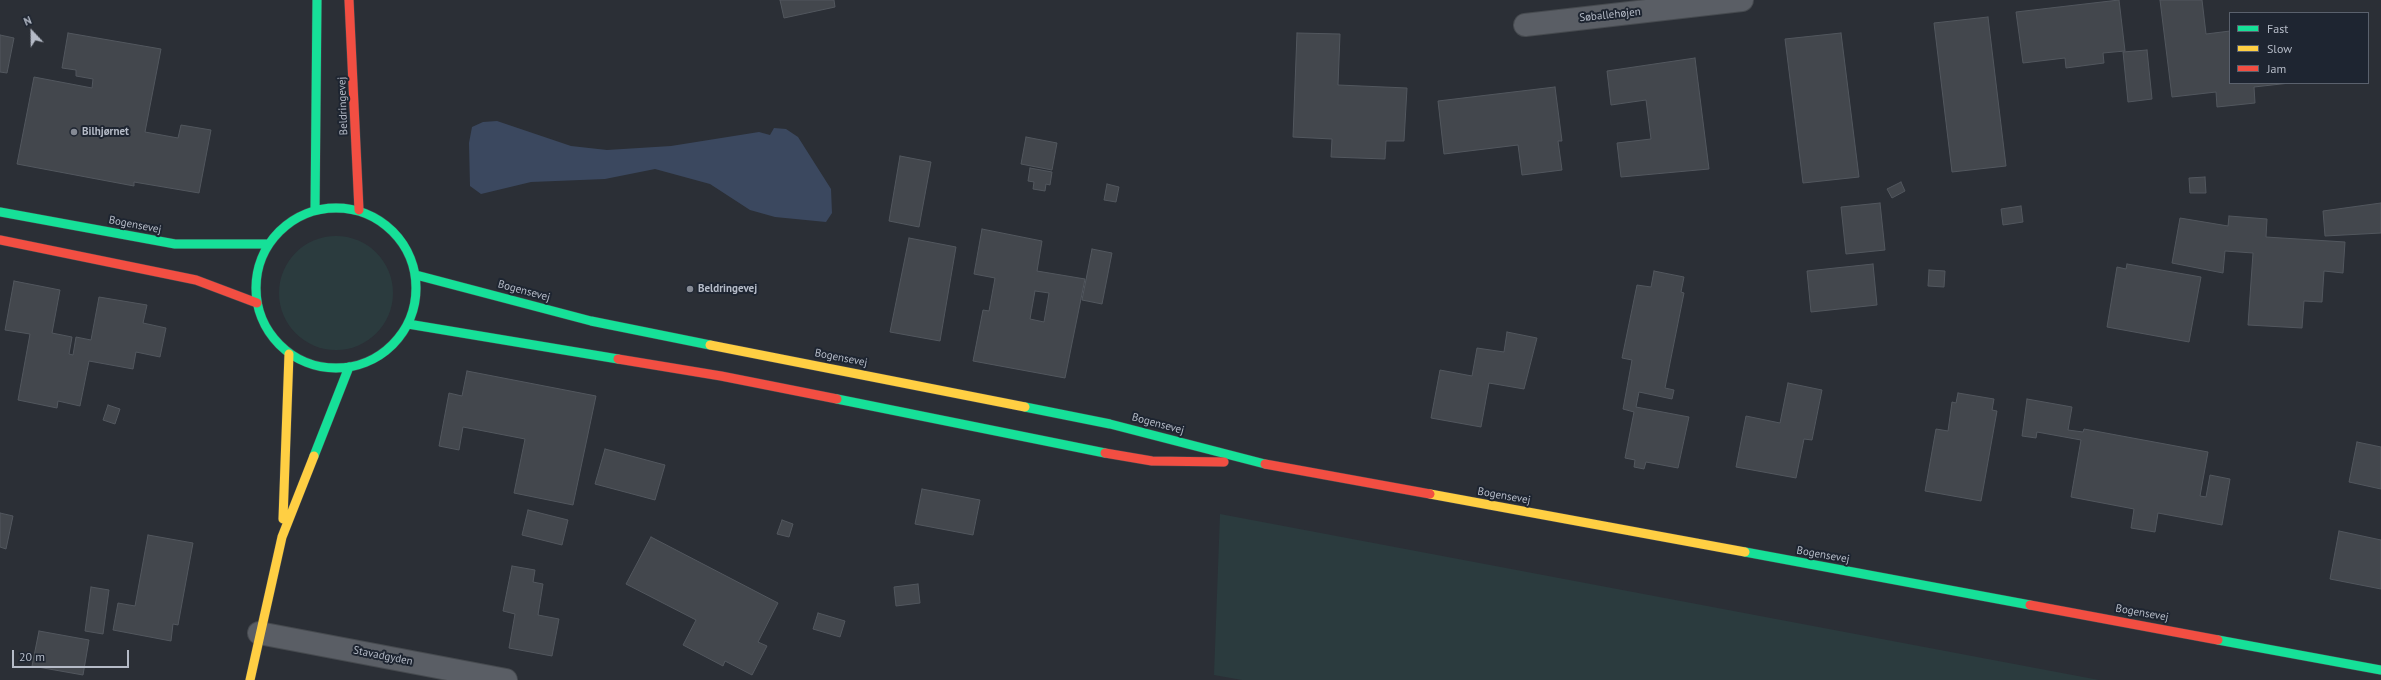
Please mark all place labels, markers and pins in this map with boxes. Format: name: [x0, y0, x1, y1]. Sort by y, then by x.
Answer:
place label: Bilhjørnet: [82, 125, 129, 139]
marker: Bilhjørnet: [69, 127, 79, 137]
place label: Beldringevej: [698, 282, 757, 296]
marker: Beldringevej: [685, 284, 695, 294]

